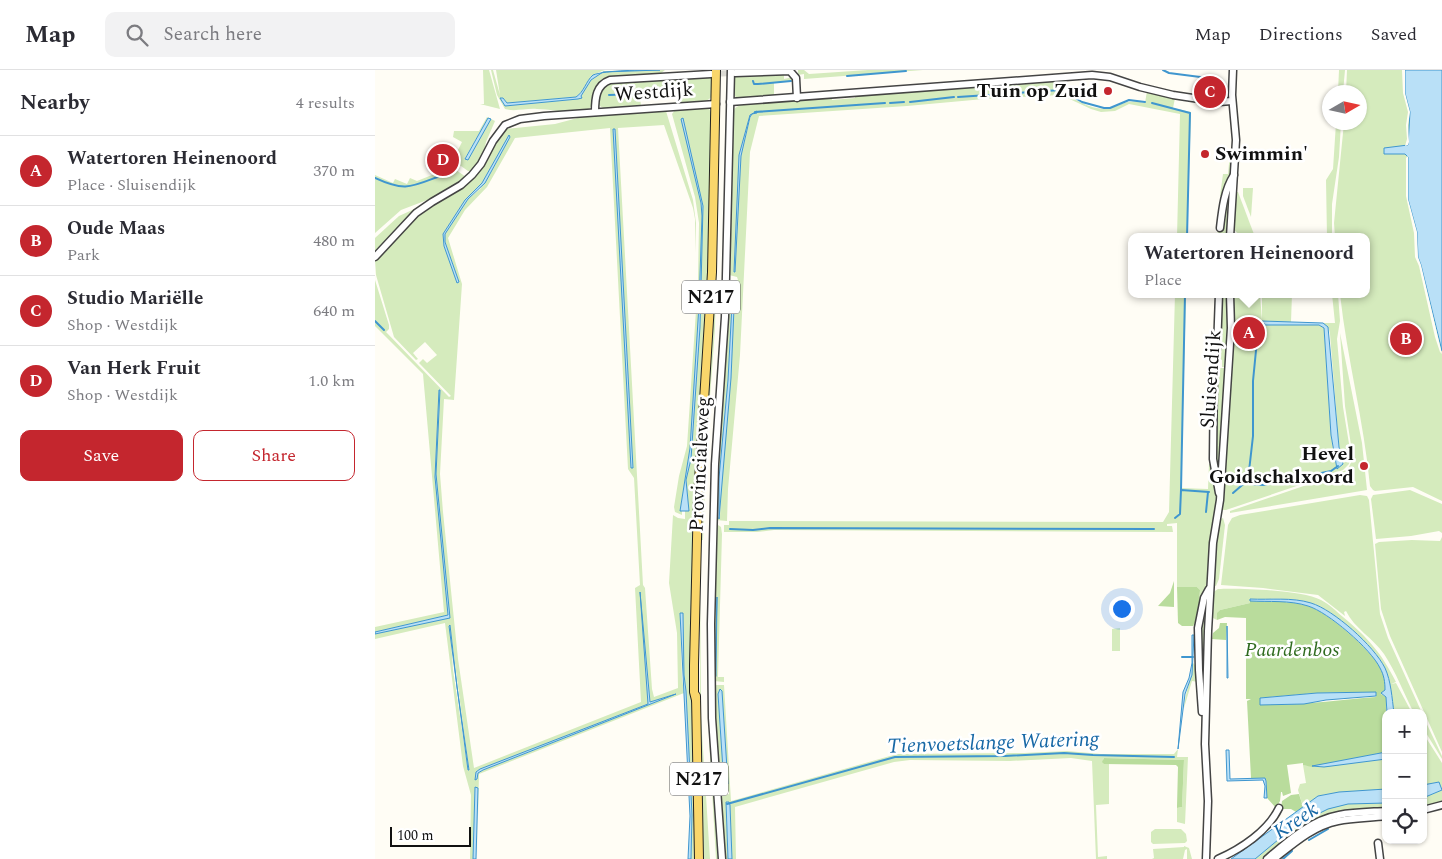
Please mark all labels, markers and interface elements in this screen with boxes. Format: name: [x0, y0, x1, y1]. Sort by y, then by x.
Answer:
search box: [105, 12, 455, 57]
text: Map: [25, 17, 75, 53]
text: Search here: [163, 20, 262, 49]
icon: search: [123, 21, 151, 49]
text: Map: [1195, 21, 1231, 48]
text: Directions: [1259, 21, 1343, 48]
text: Saved: [1371, 21, 1417, 48]
pin: C: [1194, 73, 1226, 111]
street label: Westdijk: [613, 74, 695, 110]
place label: Tuin op Zuid: [976, 76, 1098, 106]
marker: Tuin op Zuid: [1102, 85, 1114, 97]
north arrow: [1322, 85, 1367, 130]
text: Nearby: [20, 87, 90, 119]
text: 4 results: [296, 91, 355, 115]
place label: Swimmin': [1215, 139, 1308, 169]
pin: D: [427, 141, 459, 179]
text: Watertoren Heinenoord: [67, 144, 277, 173]
marker: Swimmin': [1199, 148, 1211, 160]
text: A: [30, 159, 42, 183]
text: 370 m: [313, 159, 355, 183]
text: Place · Sluisendijk: [67, 173, 196, 197]
text: Oude Maas: [67, 214, 165, 243]
text: B: [30, 229, 42, 253]
text: 480 m: [313, 229, 355, 253]
popup: [1128, 233, 1370, 298]
text: Watertoren Heinenoord: [1144, 239, 1354, 268]
text: Park: [67, 243, 100, 267]
text: Place: [1144, 268, 1182, 292]
road number: N217: [682, 280, 740, 313]
text: Studio Mariëlle: [67, 284, 203, 313]
text: C: [30, 299, 42, 323]
text: 640 m: [313, 299, 355, 323]
text: Shop · Westdijk: [67, 313, 178, 337]
pin: A: [1233, 314, 1265, 352]
pin: B: [1390, 320, 1422, 358]
street label: Sluisendijk: [1193, 329, 1229, 429]
text: Van Herk Fruit: [67, 354, 201, 383]
text: D: [30, 369, 42, 393]
text: 1.0 km: [308, 369, 355, 393]
text: Shop · Westdijk: [67, 383, 178, 407]
street label: Provincialeweg: [681, 396, 719, 532]
button: Save: [20, 430, 183, 481]
button: Share: [193, 430, 355, 481]
place label: Hevel Goidschalxoord: [1209, 439, 1354, 492]
marker: Hevel Goidschalxoord: [1358, 460, 1370, 472]
your location: [1109, 596, 1135, 622]
park label: Paardenbos: [1245, 635, 1339, 665]
map controls: [1382, 709, 1427, 844]
button: +: [1382, 709, 1427, 754]
water label: Tienvoetslange Watering: [887, 723, 1100, 763]
button: −: [1382, 754, 1427, 799]
road number: N217: [670, 762, 728, 796]
water label: Kreek: [1267, 794, 1325, 848]
button: locate: [1382, 799, 1427, 844]
scale bar: [390, 824, 471, 847]
text: 100 m: [397, 825, 434, 846]

